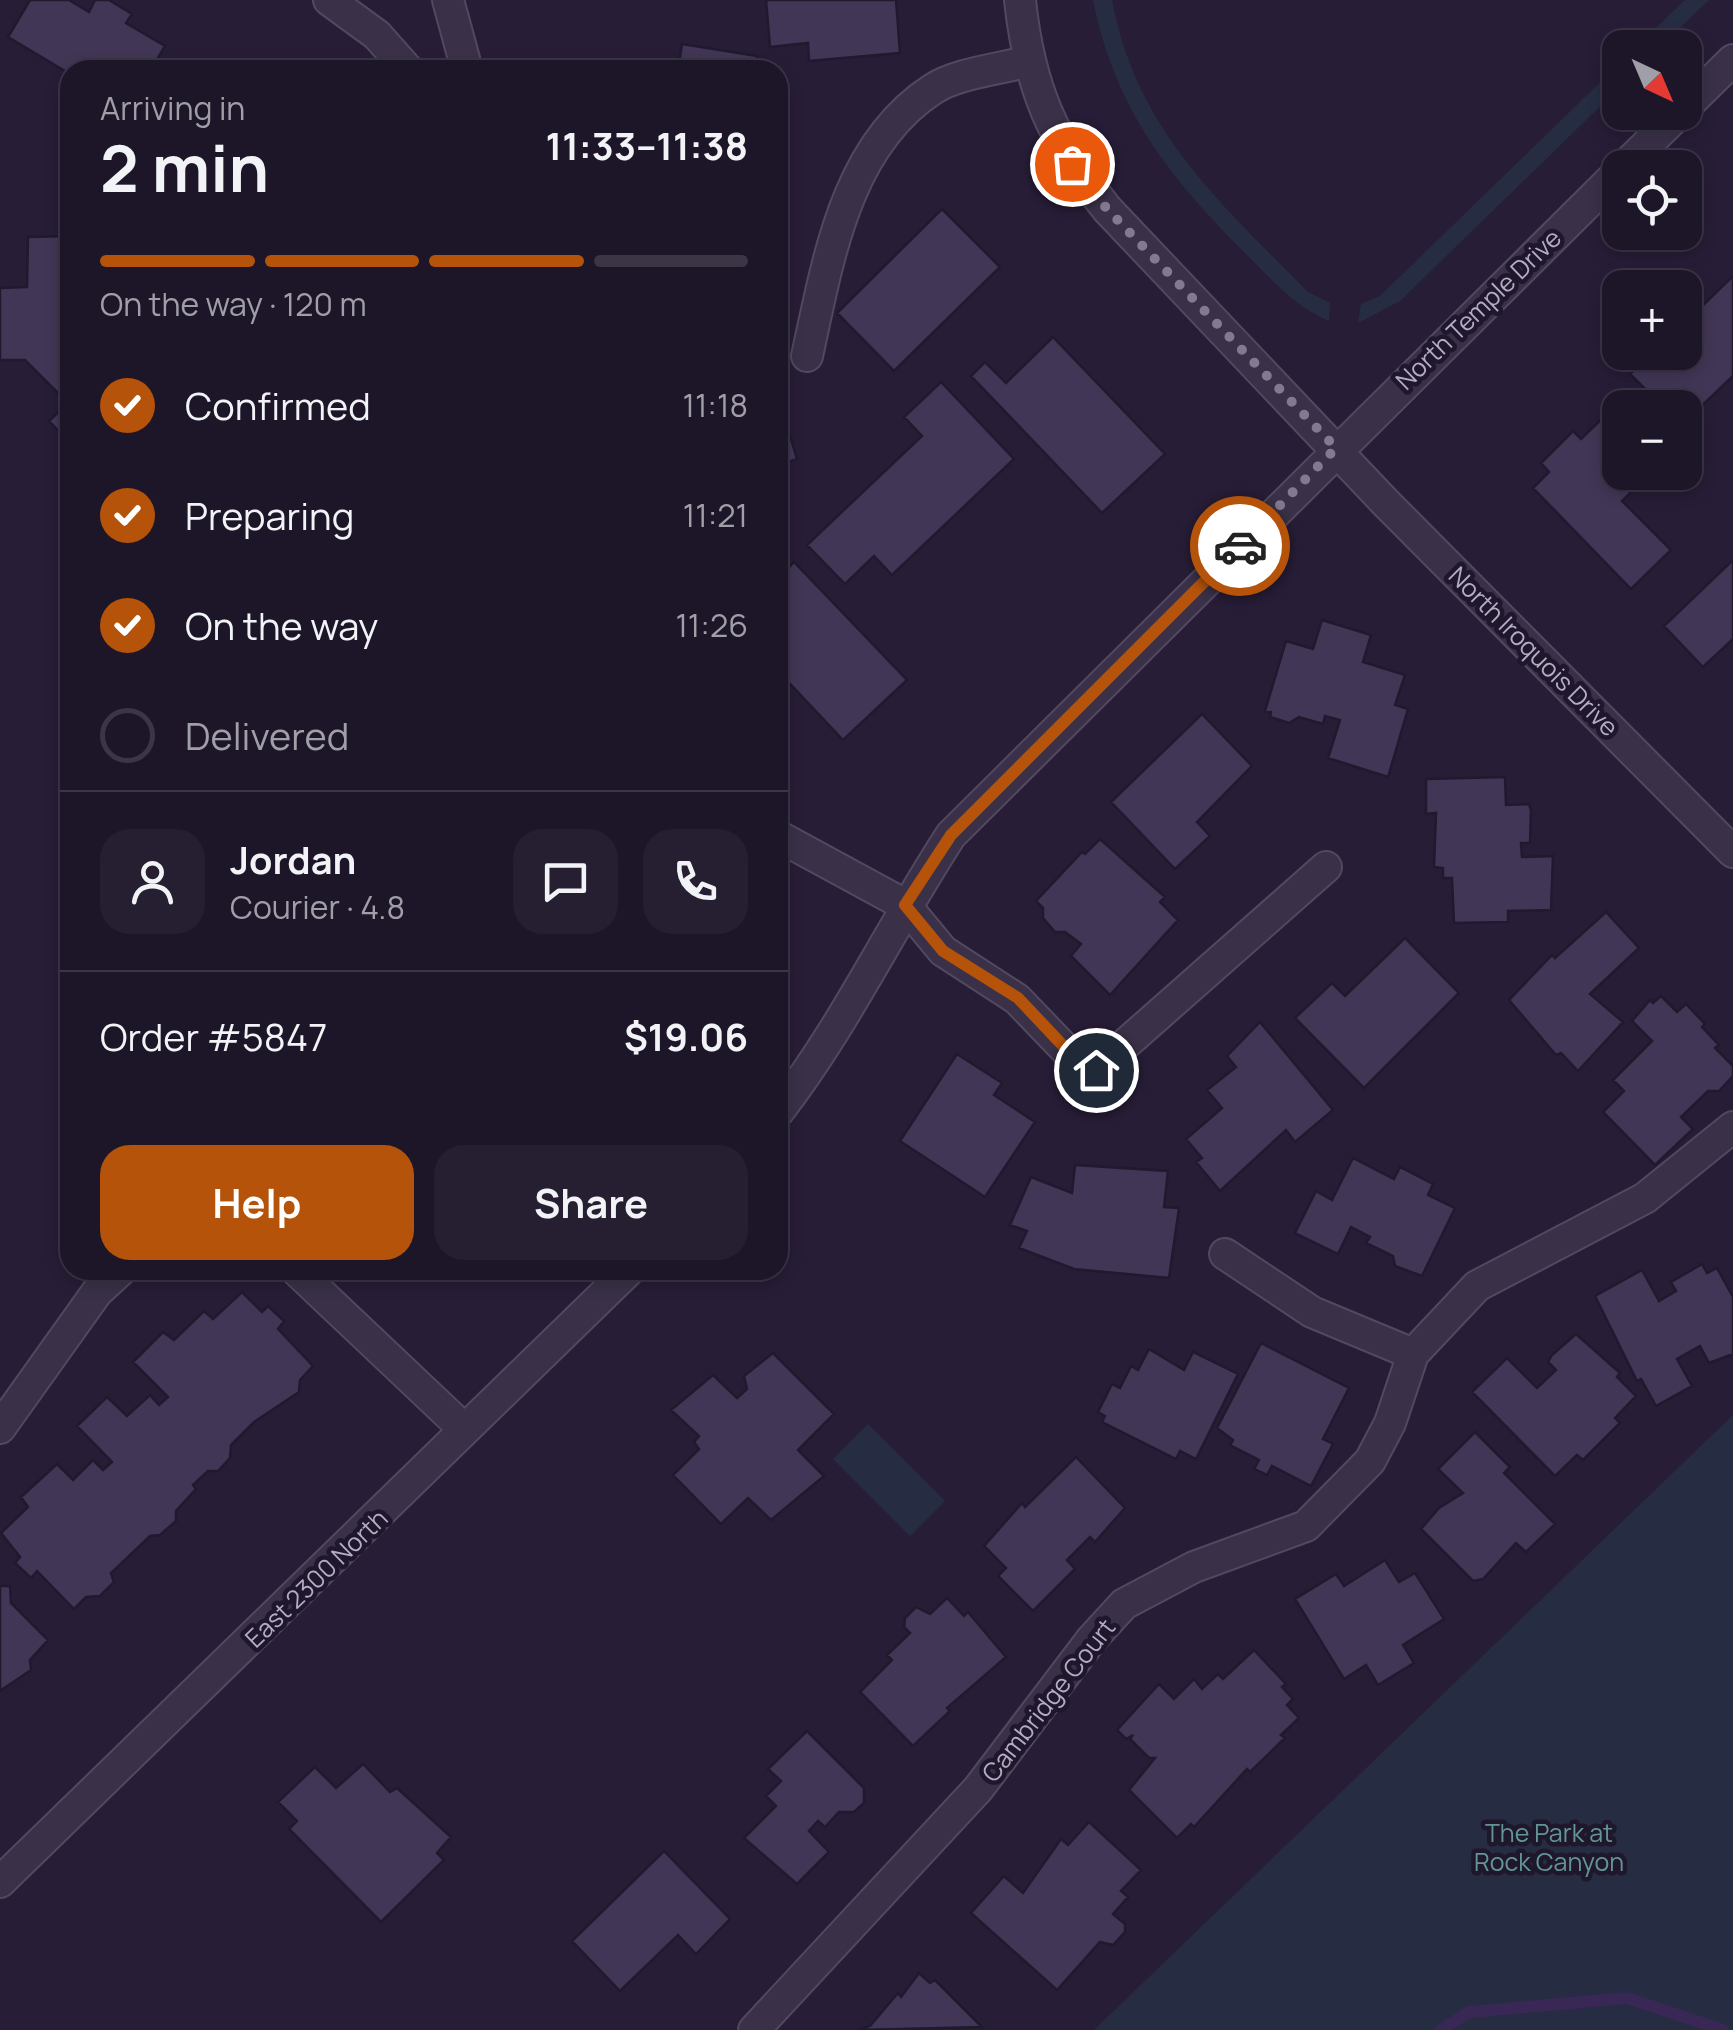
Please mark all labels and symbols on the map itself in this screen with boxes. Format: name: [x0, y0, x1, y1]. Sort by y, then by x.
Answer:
north arrow: [1602, 30, 1702, 130]
pin: [1030, 122, 1115, 207]
street label: North Temple Drive: [1387, 221, 1569, 397]
courier: [1190, 496, 1290, 596]
street label: North Iroquois Drive: [1441, 558, 1627, 744]
pin: [1054, 1028, 1139, 1113]
street label: East 2300 North: [237, 1501, 395, 1655]
street label: Cambridge Court: [973, 1611, 1123, 1789]
park label: The Park at Rock Canyon: [1474, 1815, 1624, 1879]

